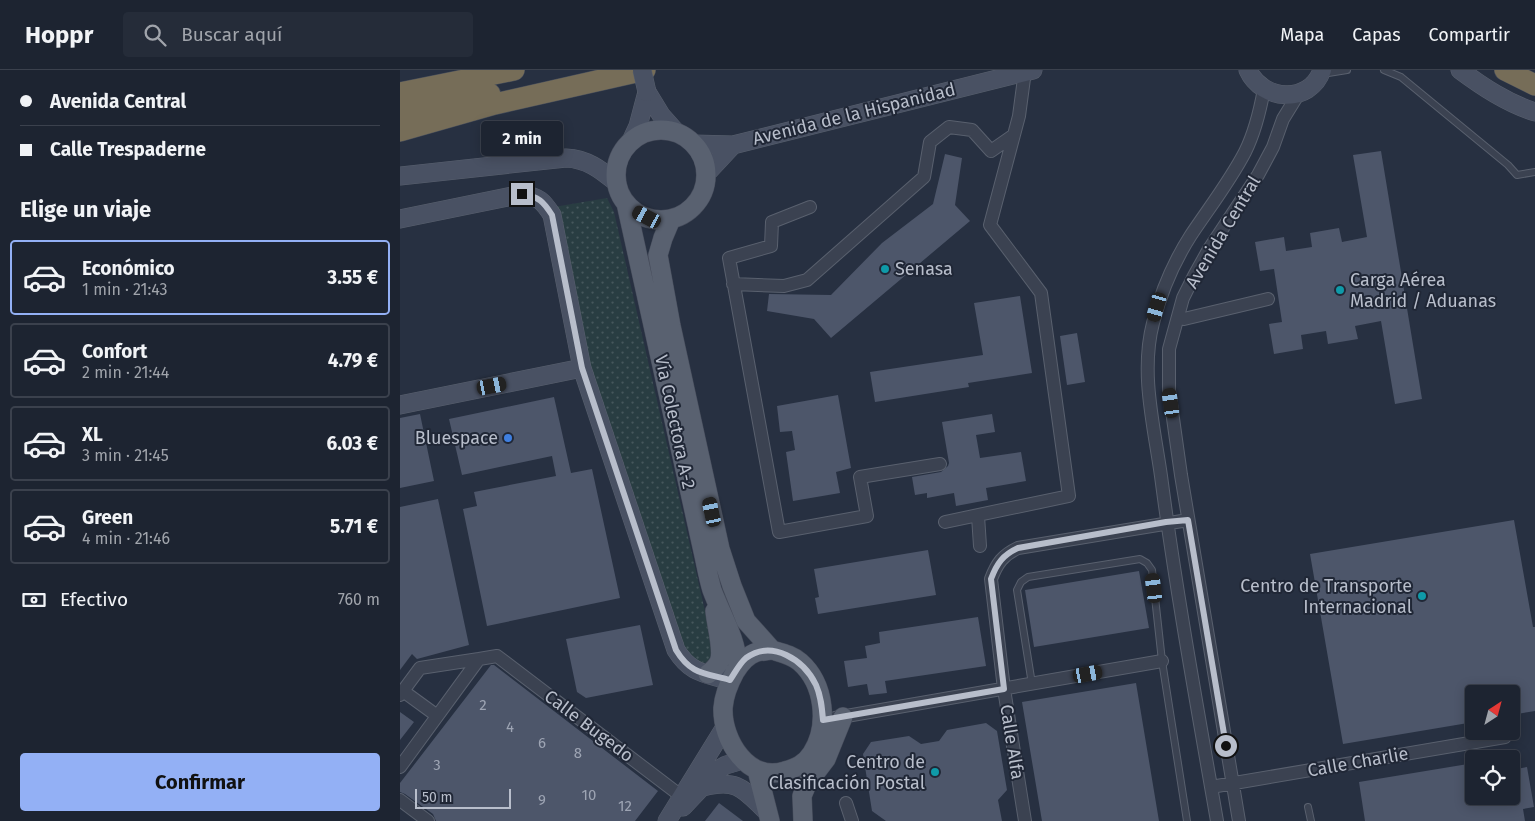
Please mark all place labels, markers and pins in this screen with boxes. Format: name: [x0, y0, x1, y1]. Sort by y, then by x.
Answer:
place label: Senasa: [895, 258, 953, 280]
marker: Senasa: [879, 263, 891, 275]
place label: Carga Aérea Madrid / Aduanas: [1350, 269, 1496, 312]
marker: Carga Aérea Madrid / Aduanas: [1334, 284, 1346, 296]
place label: Bluespace: [415, 427, 498, 449]
marker: Bluespace: [502, 432, 514, 444]
place label: Centro de Transporte Internacional: [1240, 575, 1412, 618]
marker: Centro de Transporte Internacional: [1416, 590, 1428, 602]
place label: Centro de Clasificación Postal: [769, 751, 925, 794]
marker: Centro de Clasificación Postal: [929, 766, 941, 778]

